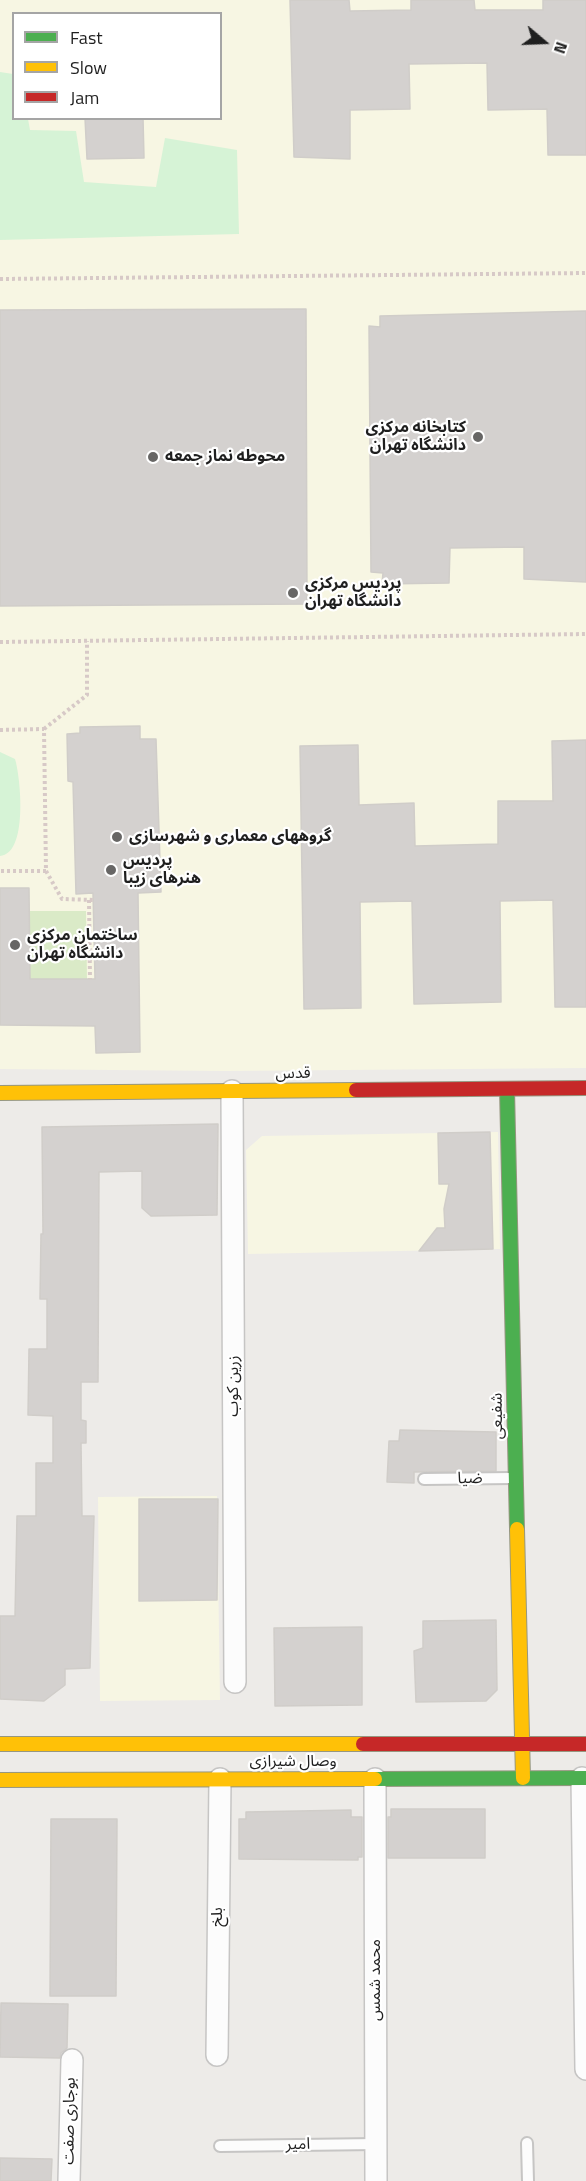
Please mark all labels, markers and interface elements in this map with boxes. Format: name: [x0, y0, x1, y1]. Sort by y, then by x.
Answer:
legend: [12, 12, 222, 120]
north arrow: [514, 12, 574, 72]
text: Fast: [70, 24, 103, 51]
text: N: [548, 39, 574, 57]
text: Slow: [70, 54, 107, 81]
text: Jam: [70, 84, 99, 111]
place label: کتابخانه مرکزی دانشگاه تهران: [366, 418, 466, 456]
marker: کتابخانه مرکزی دانشگاه تهران: [471, 430, 485, 444]
place label: محوطه نماز جمعه: [165, 447, 285, 467]
marker: محوطه نماز جمعه: [146, 450, 160, 464]
place label: پردیس مرکزی دانشگاه‌ تهران: [305, 574, 401, 612]
marker: پردیس مرکزی دانشگاه‌ تهران: [286, 586, 300, 600]
place label: گروههای معماری و شهرسازی: [129, 827, 331, 847]
marker: گروههای معماری و شهرسازی: [110, 830, 124, 844]
place label: پردیس هنرهای زیبا: [123, 851, 201, 889]
marker: پردیس هنرهای زیبا: [104, 863, 118, 877]
place label: ساختمان مرکزی دانشگاه تهران: [27, 926, 138, 964]
marker: ساختمان مرکزی دانشگاه تهران: [8, 938, 22, 952]
street label: قدس: [275, 1064, 311, 1084]
street label: زرین کوب: [224, 1355, 244, 1417]
street label: شفیعی: [488, 1393, 508, 1439]
street label: ضیا: [457, 1469, 483, 1489]
street label: وصال شیرازی: [249, 1752, 337, 1772]
street label: بلخ: [208, 1907, 228, 1927]
street label: محمد شمس: [366, 1939, 386, 2021]
street label: بوجاری صفت: [60, 2077, 80, 2165]
street label: امیر: [286, 2135, 310, 2155]

